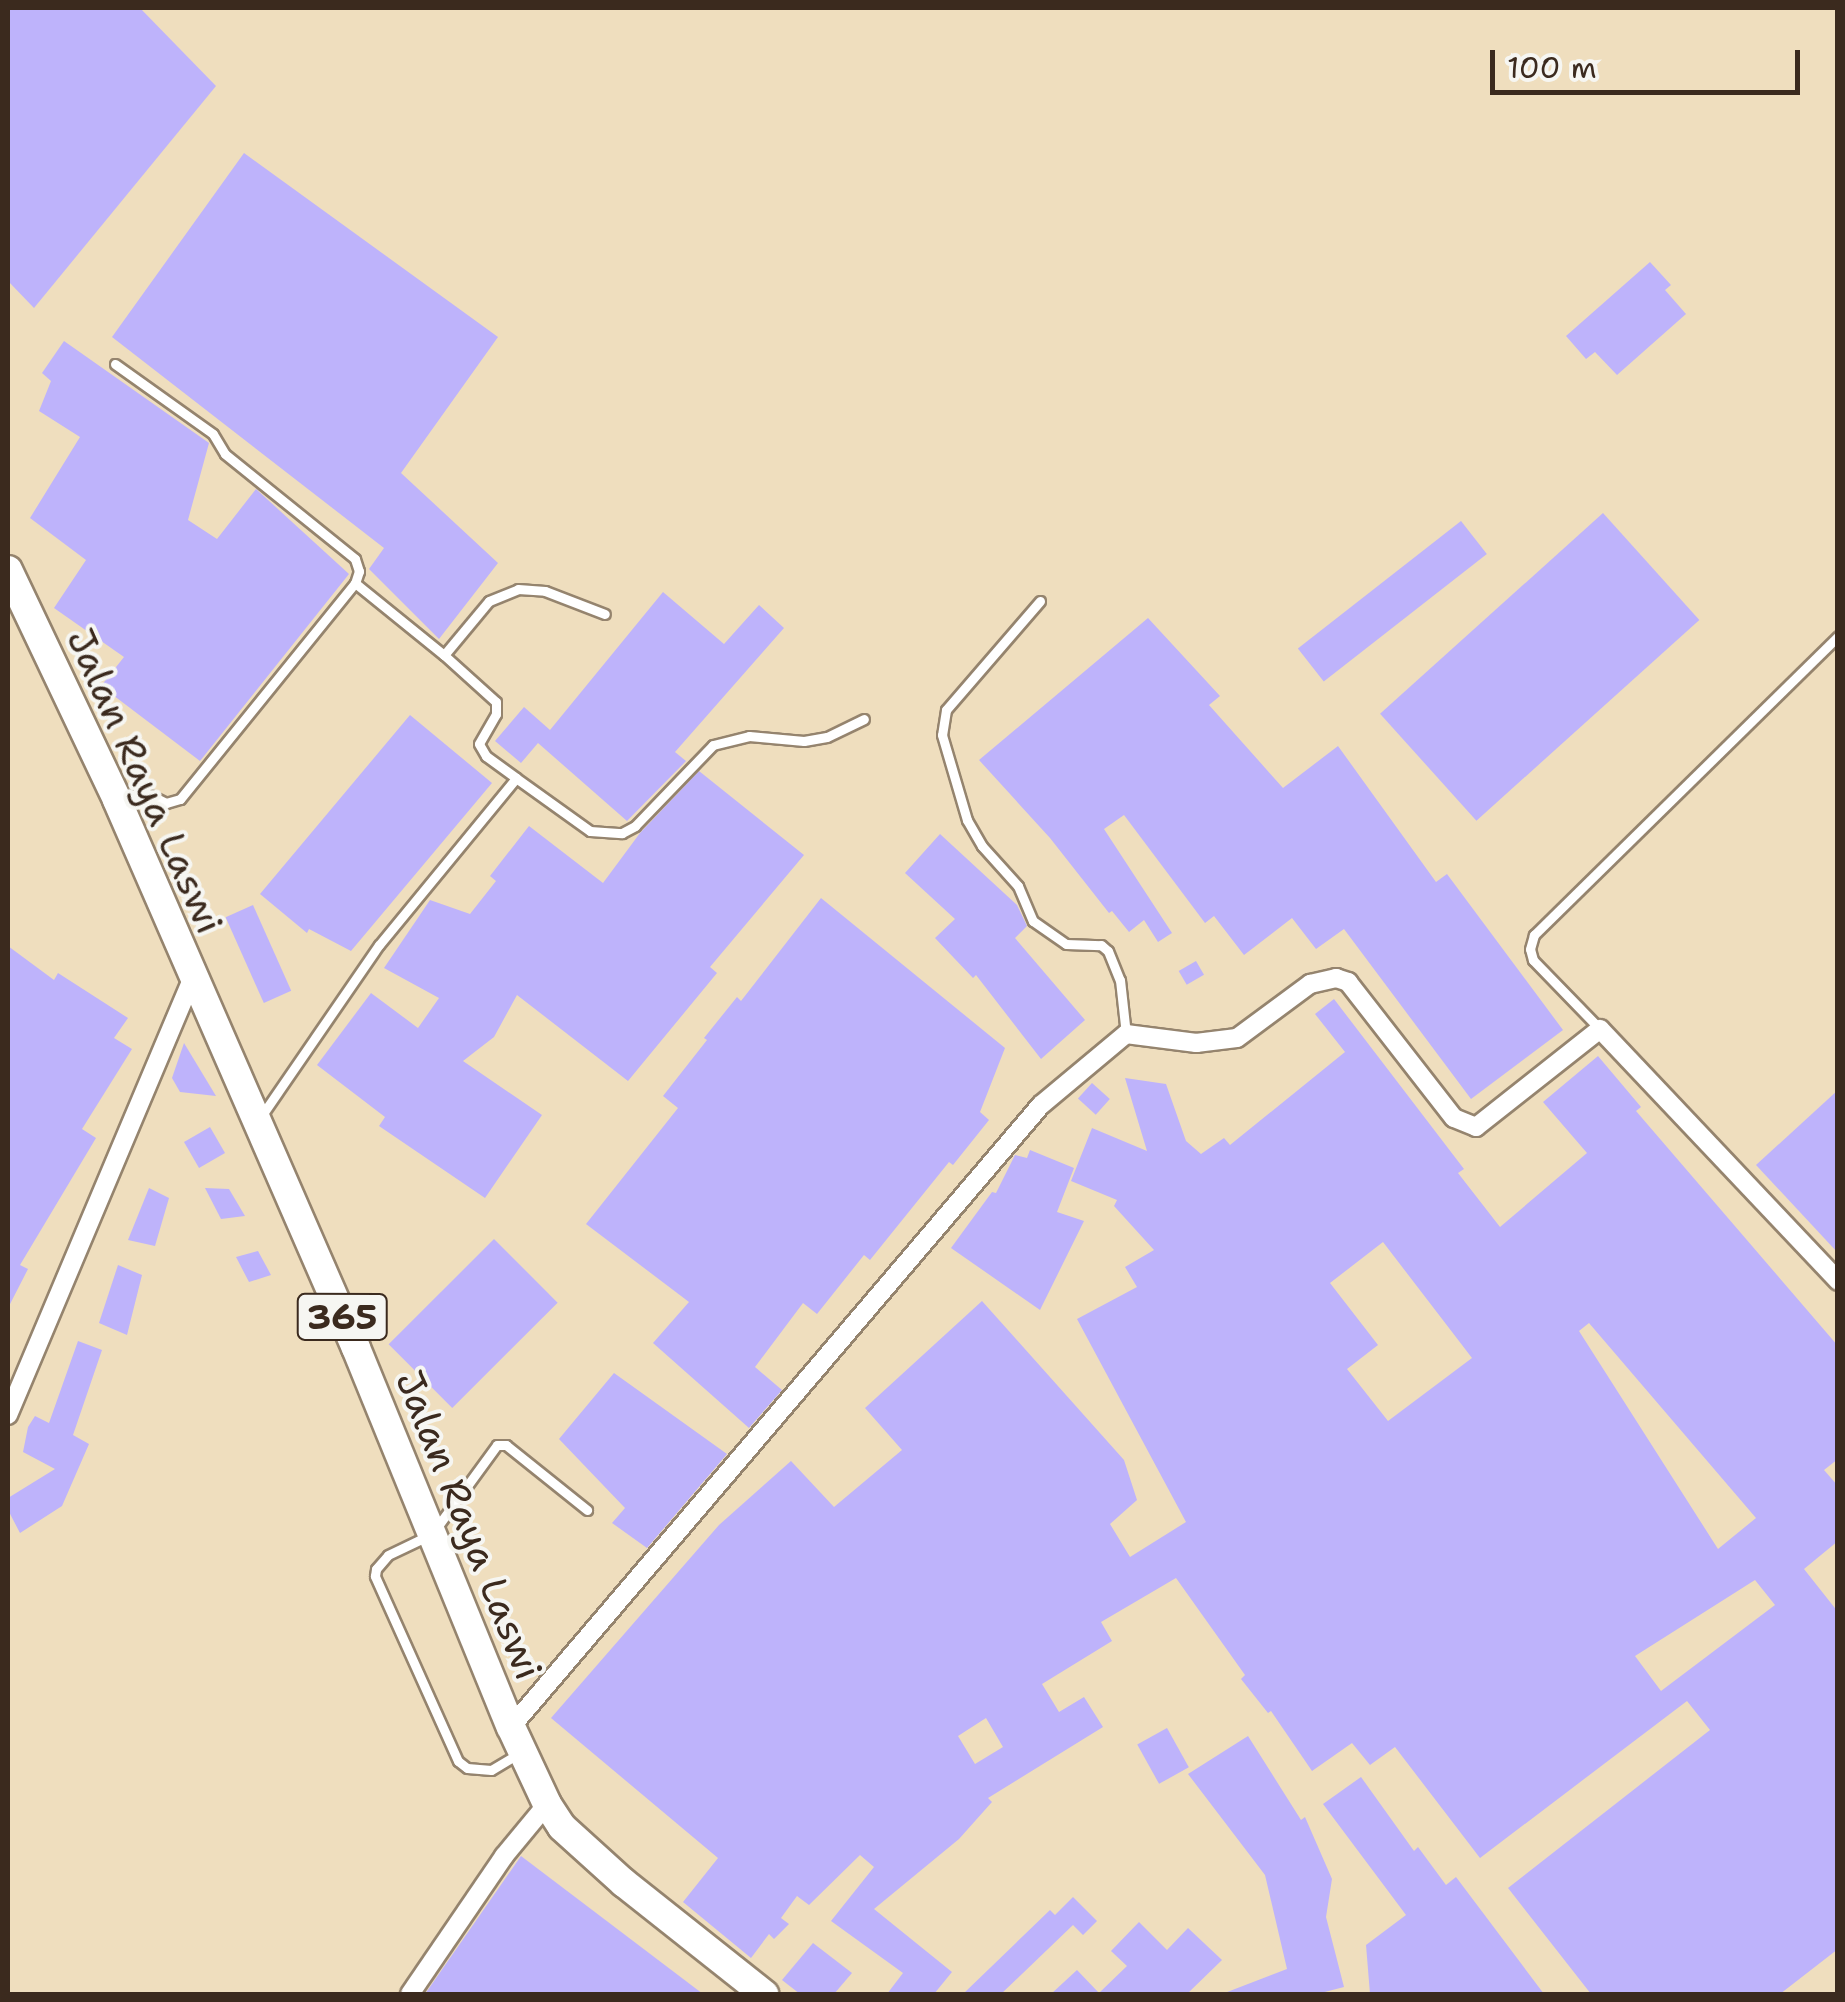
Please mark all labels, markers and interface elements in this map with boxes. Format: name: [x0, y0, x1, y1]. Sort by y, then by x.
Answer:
scale bar: [1495, 30, 1805, 92]
text: 100 m: [1507, 47, 1597, 88]
street label: Jalan Raya Laswi: [57, 621, 233, 941]
road number: 365: [294, 1287, 390, 1347]
street label: Jalan Raya Laswi: [386, 1364, 552, 1686]

